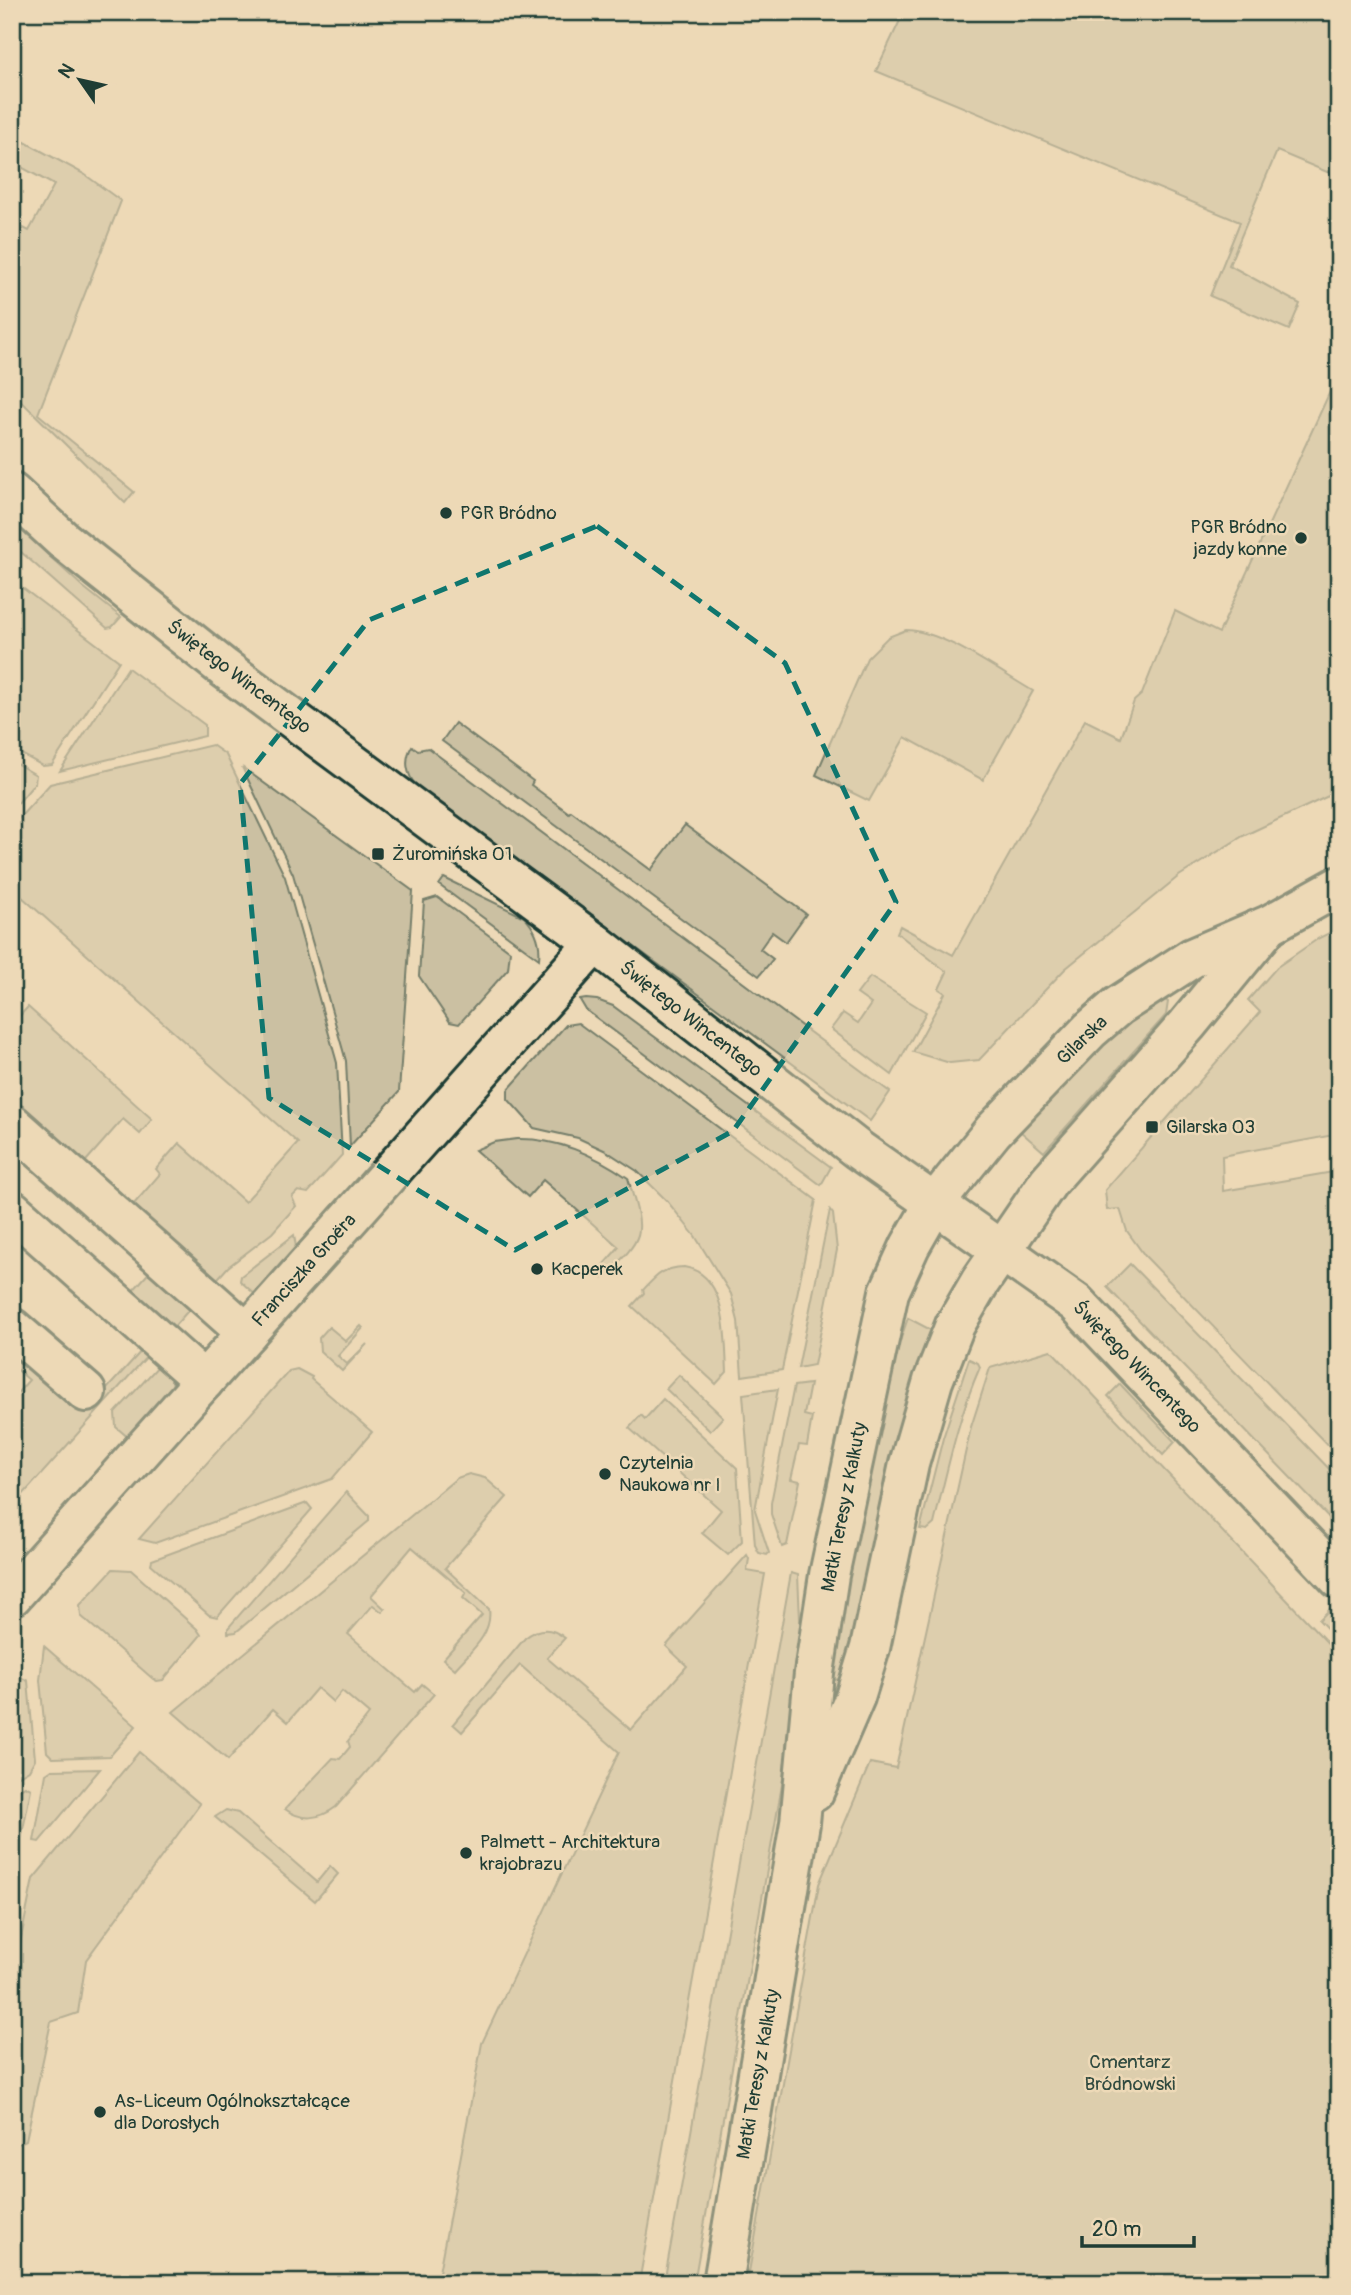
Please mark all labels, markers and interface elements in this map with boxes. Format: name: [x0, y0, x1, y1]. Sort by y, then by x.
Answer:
north arrow: [46, 46, 116, 116]
text: N: [53, 59, 80, 83]
place label: PGR Bródno: [460, 501, 557, 525]
marker: PGR Bródno: [438, 505, 454, 521]
place label: PGR Bródno jazdy konne: [1190, 515, 1288, 561]
marker: PGR Bródno jazdy konne: [1293, 530, 1309, 546]
street label: Świętego Wincentego: [162, 615, 316, 739]
place label: Żuromińska 01: [392, 842, 512, 866]
marker: Żuromińska 01: [370, 846, 386, 862]
street label: Świętego Wincentego: [615, 956, 767, 1082]
street label: Gilarska: [1052, 1010, 1113, 1070]
place label: Gilarska 03: [1166, 1115, 1255, 1139]
marker: Gilarska 03: [1144, 1119, 1160, 1135]
street label: Franciszka Groëra: [247, 1208, 361, 1332]
place label: Kacperek: [551, 1257, 623, 1281]
marker: Kacperek: [529, 1261, 545, 1277]
street label: Świętego Wincentego: [1068, 1296, 1206, 1438]
street label: Matki Teresy z Kalkuty: [816, 1420, 872, 1594]
place label: Czytelnia Naukowa nr I: [619, 1451, 721, 1497]
marker: Czytelnia Naukowa nr I: [597, 1466, 613, 1482]
place label: Palmett - Architektura krajobrazu: [480, 1830, 660, 1876]
marker: Palmett - Architektura krajobrazu: [458, 1845, 474, 1861]
street label: Matki Teresy z Kalkuty: [731, 1987, 785, 2161]
park label: Cmentarz Bródnowski: [1084, 2050, 1176, 2096]
place label: As-Liceum Ogólnokształcące dla Dorosłych: [114, 2089, 351, 2135]
marker: As-Liceum Ogólnokształcące dla Dorosłych: [92, 2104, 108, 2120]
scale bar: [1082, 2204, 1194, 2248]
text: 20 m: [1092, 2216, 1141, 2243]

